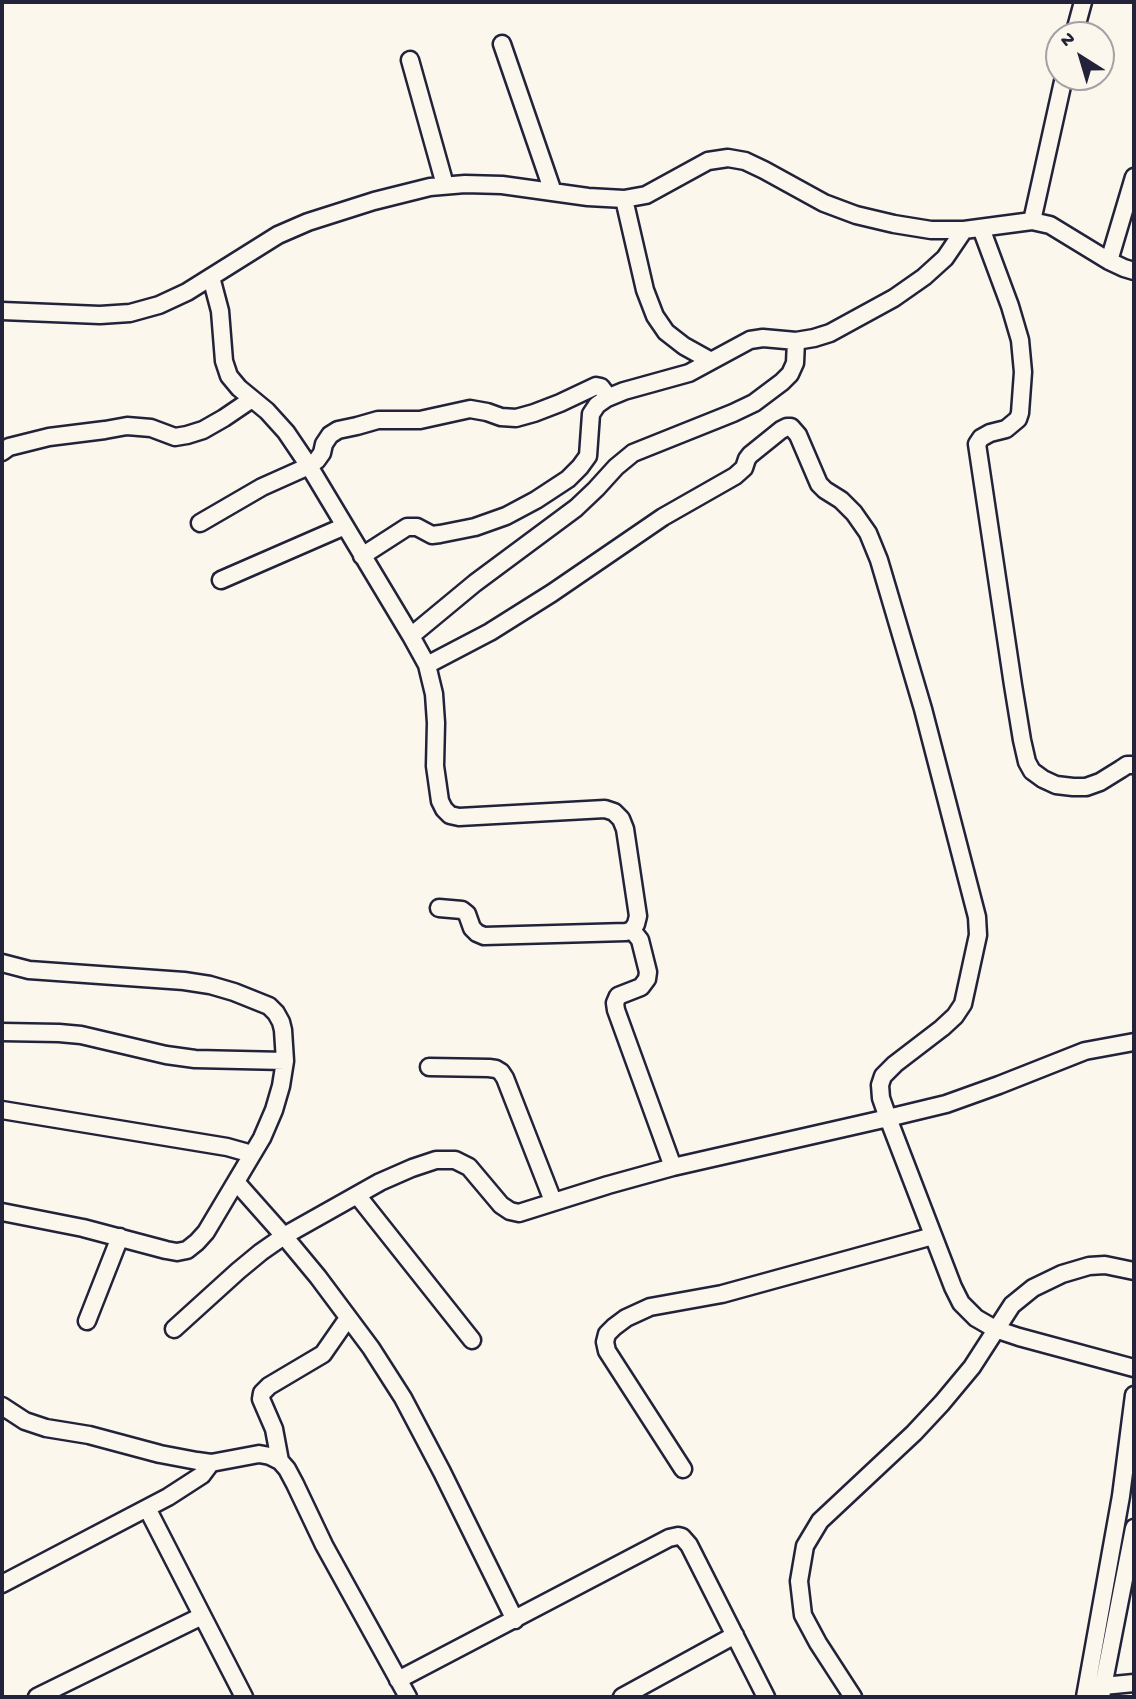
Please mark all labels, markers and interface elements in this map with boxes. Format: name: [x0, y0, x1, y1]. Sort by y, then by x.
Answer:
north arrow: [1045, 21, 1115, 91]
text: N: [1056, 28, 1080, 53]

